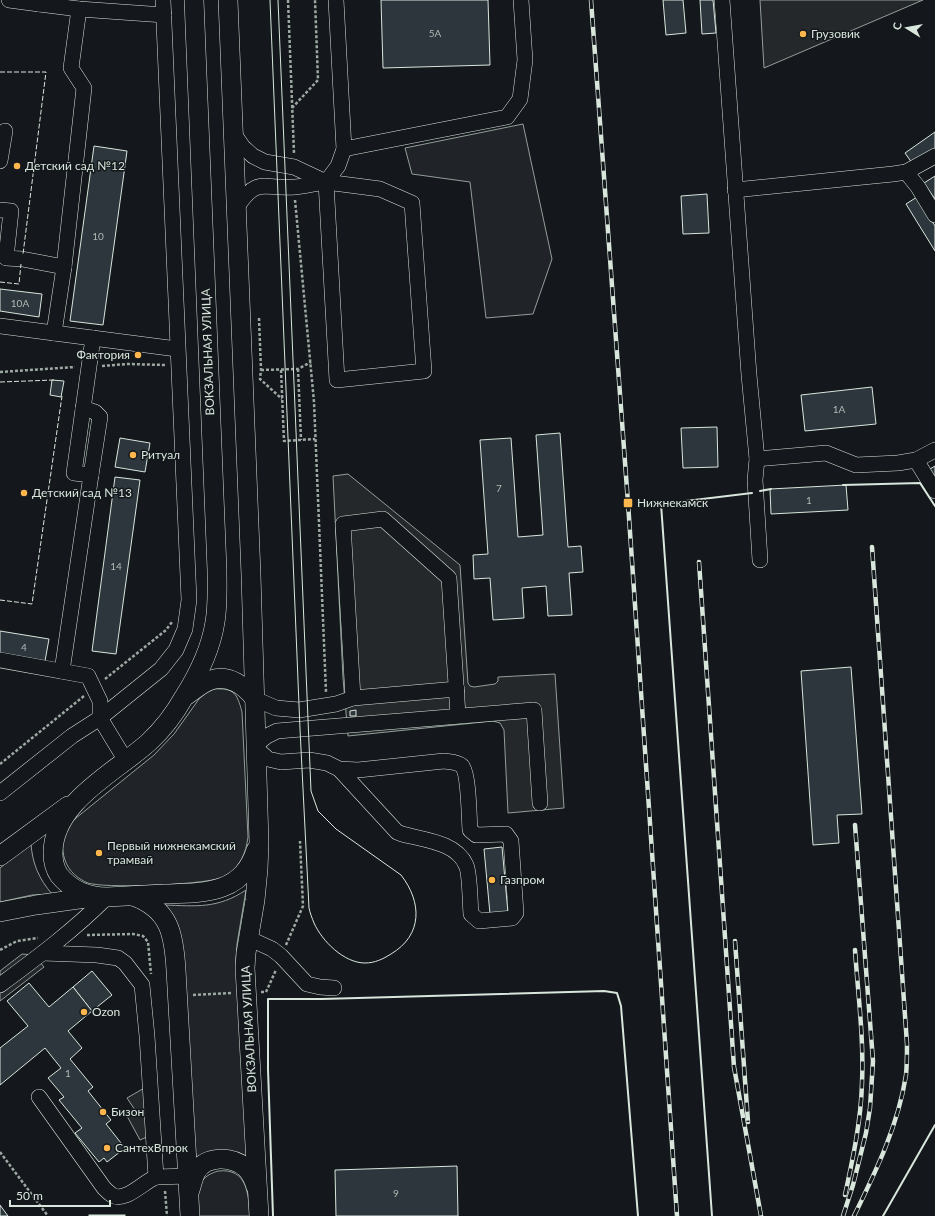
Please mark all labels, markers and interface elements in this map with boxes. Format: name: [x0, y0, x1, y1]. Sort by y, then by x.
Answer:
north arrow: [887, 8, 927, 48]
text: С: [890, 20, 904, 31]
place label: Грузовик: [811, 26, 861, 41]
house number: 5А: [429, 27, 442, 39]
marker: Грузовик: [798, 29, 808, 39]
place label: Детский сад №12: [25, 158, 125, 173]
marker: Детский сад №12: [12, 161, 22, 171]
house number: 10: [92, 230, 104, 242]
street label: ВОКЗАЛЬНАЯ УЛИЦА: [198, 287, 217, 416]
house number: 10А: [11, 297, 29, 309]
place label: Фактория: [76, 347, 130, 362]
marker: Фактория: [133, 350, 143, 360]
house number: 1А: [833, 403, 846, 415]
place label: Ритуал: [141, 447, 180, 462]
marker: Ритуал: [128, 450, 138, 460]
house number: 7: [496, 482, 502, 494]
place label: Детский сад №13: [32, 485, 132, 500]
marker: Детский сад №13: [19, 488, 29, 498]
house number: 1: [806, 494, 812, 506]
place label: Нижнекамск: [637, 495, 709, 510]
marker: Нижнекамск: [622, 497, 634, 509]
house number: 14: [110, 560, 122, 572]
house number: 4: [21, 641, 27, 653]
place label: Первый нижнекамский трамвай: [107, 838, 236, 867]
marker: Первый нижнекамский трамвай: [94, 848, 104, 858]
place label: Газпром: [500, 872, 545, 887]
marker: Газпром: [487, 875, 497, 885]
street label: ВОКЗАЛЬНАЯ УЛИЦА: [238, 964, 259, 1093]
place label: Ozon: [92, 1004, 120, 1019]
marker: Ozon: [79, 1007, 89, 1017]
house number: 1: [65, 1067, 71, 1079]
place label: Бизон: [111, 1104, 144, 1119]
marker: Бизон: [98, 1107, 108, 1117]
place label: СантехВпрок: [115, 1140, 189, 1155]
marker: СантехВпрок: [102, 1143, 112, 1153]
scale bar: [10, 1182, 110, 1208]
house number: 9: [393, 1187, 399, 1199]
text: 50 m: [16, 1188, 43, 1203]

